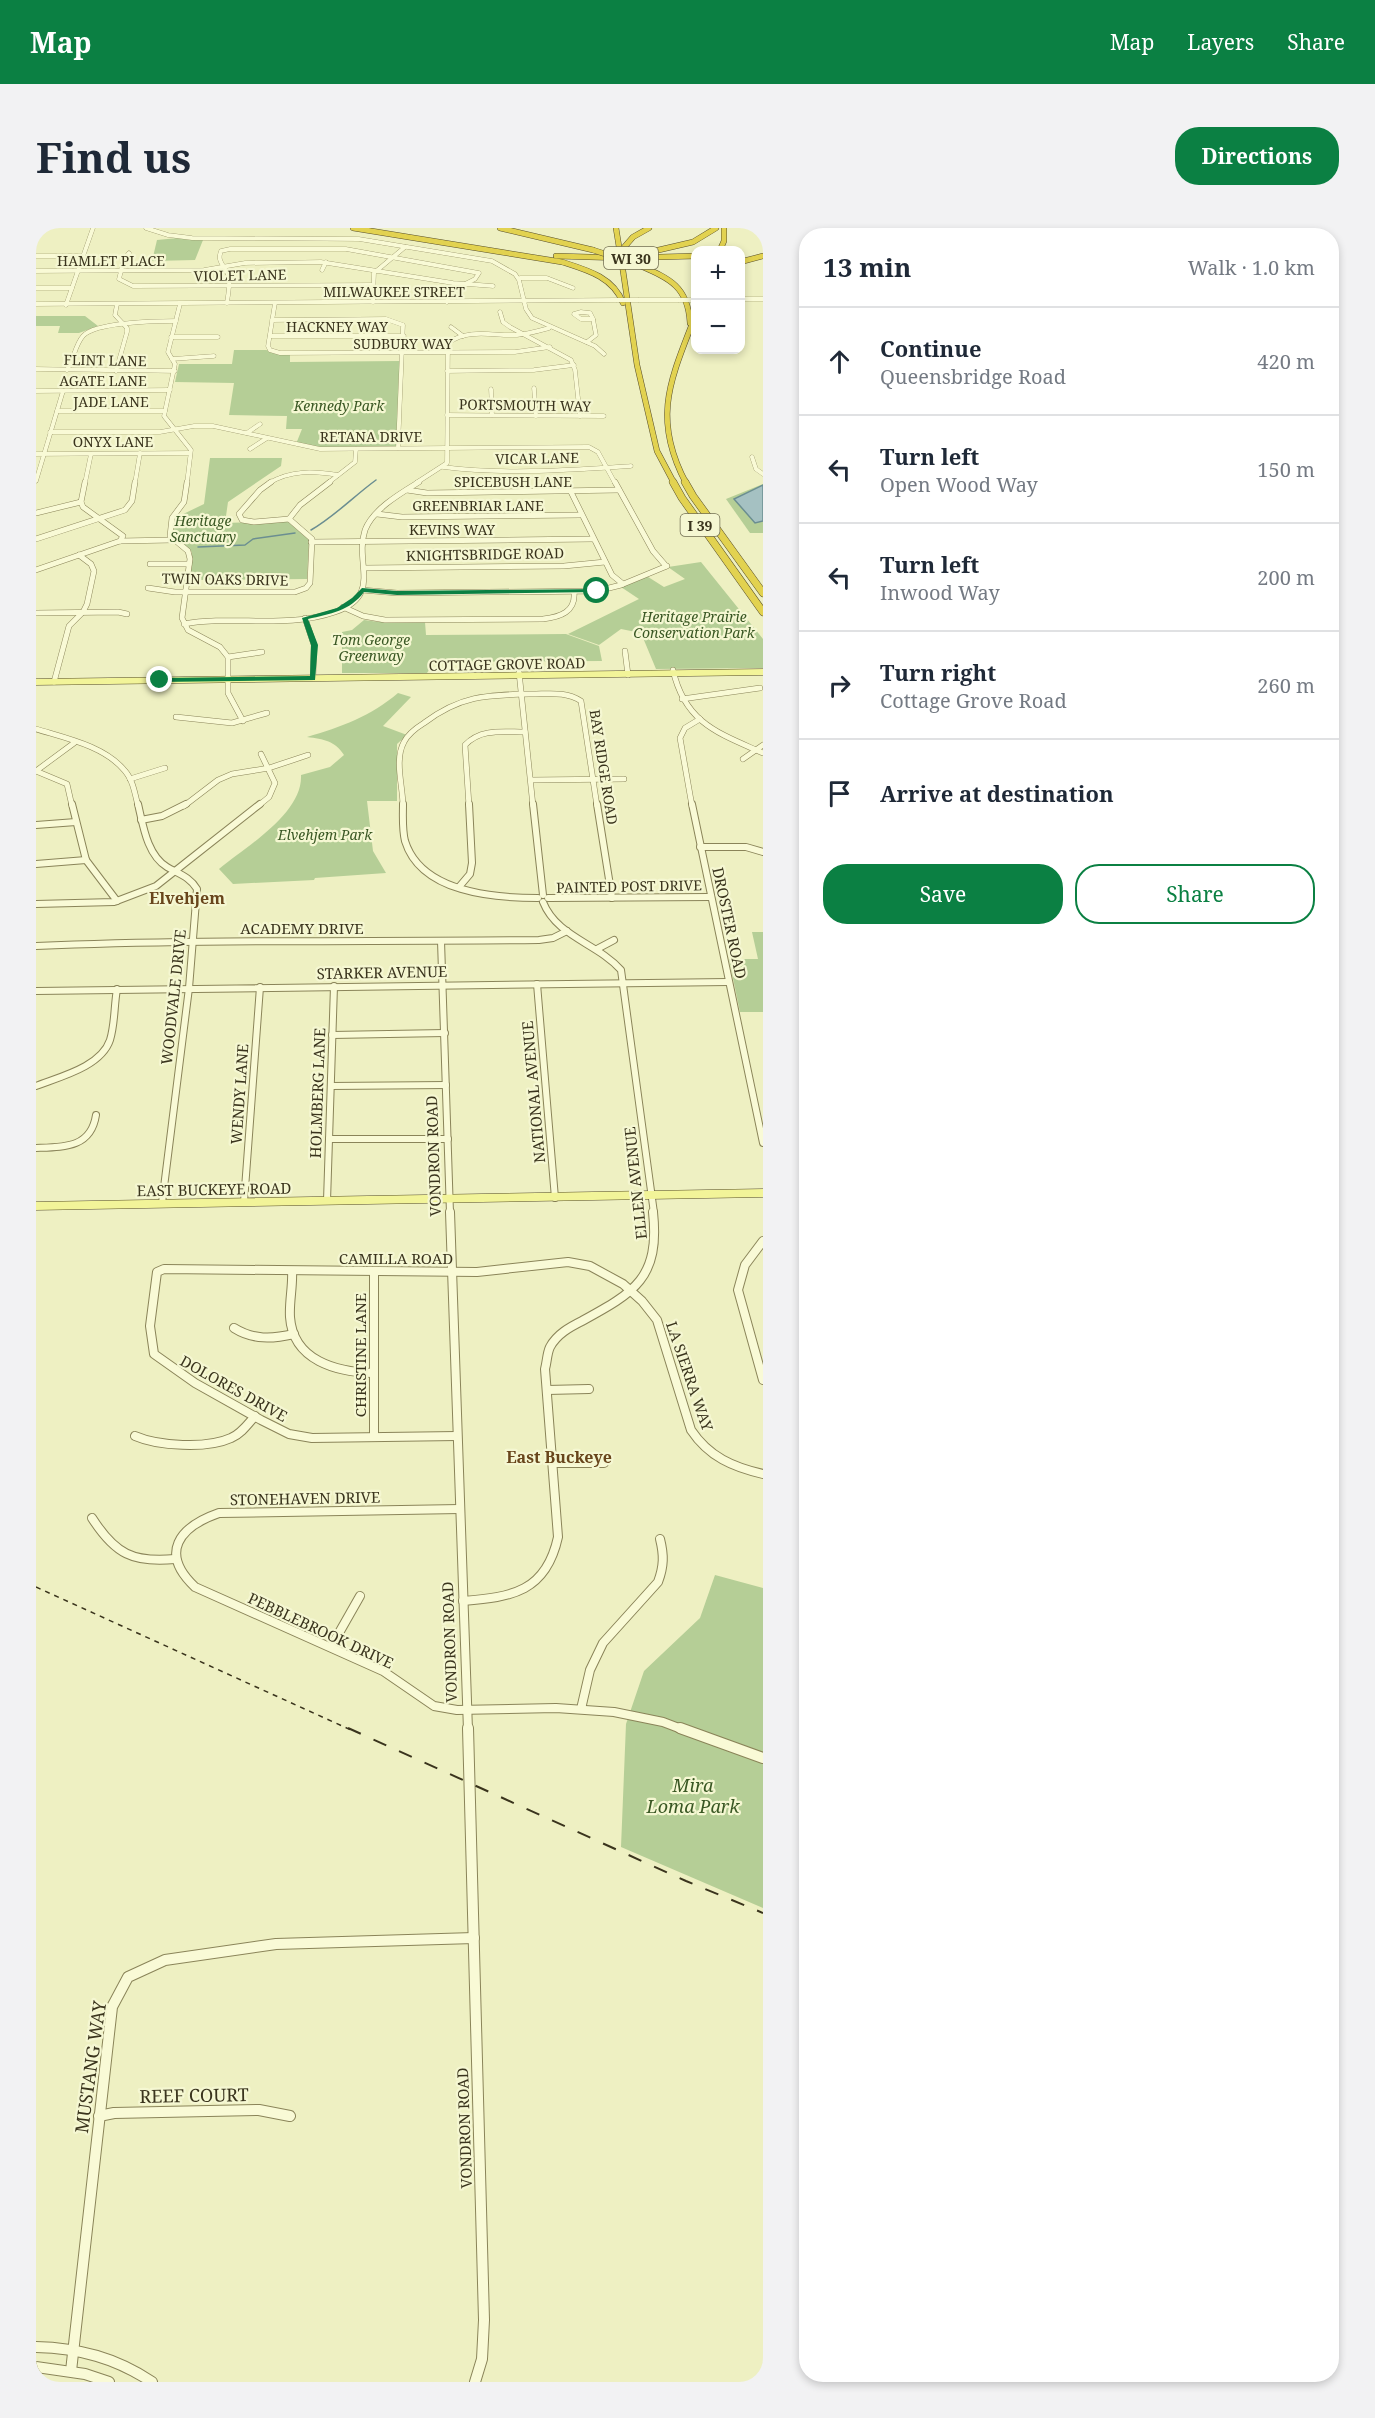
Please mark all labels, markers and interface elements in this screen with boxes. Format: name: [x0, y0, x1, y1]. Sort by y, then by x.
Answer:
text: Map: [30, 23, 92, 61]
text: Map: [1110, 28, 1154, 56]
text: Layers: [1187, 28, 1254, 56]
text: Share: [1287, 28, 1345, 56]
button: Directions: [1175, 127, 1339, 185]
text: Find us: [36, 128, 191, 185]
map controls: [691, 246, 745, 354]
button: +: [691, 246, 745, 300]
road number: WI 30: [604, 247, 658, 269]
text: 13 min: [823, 249, 911, 285]
street label: HAMLET PLACE: [57, 251, 165, 270]
text: Walk · 1.0 km: [1188, 254, 1315, 281]
street label: VIOLET LANE: [194, 265, 287, 285]
street label: MILWAUKEE STREET: [323, 282, 465, 301]
button: −: [691, 300, 745, 354]
street label: HACKNEY WAY: [286, 317, 388, 336]
text: Continue: [880, 333, 982, 363]
street label: SUDBURY WAY: [353, 334, 453, 353]
icon: ahead: [823, 345, 856, 378]
text: 420 m: [1257, 348, 1315, 375]
street label: FLINT LANE: [63, 350, 147, 370]
text: Queensbridge Road: [880, 363, 1066, 390]
street label: AGATE LANE: [59, 371, 147, 390]
street label: JADE LANE: [72, 392, 149, 411]
street label: PORTSMOUTH WAY: [459, 394, 591, 416]
park label: Kennedy Park: [293, 396, 385, 415]
street label: RETANA DRIVE: [320, 427, 422, 446]
street label: ONYX LANE: [73, 432, 154, 451]
text: Turn left: [880, 441, 979, 471]
street label: VICAR LANE: [495, 448, 579, 468]
icon: left: [823, 453, 856, 486]
text: 150 m: [1257, 456, 1315, 483]
text: Open Wood Way: [880, 471, 1038, 498]
street label: SPICEBUSH LANE: [454, 472, 572, 491]
street label: GREENBRIAR LANE: [412, 496, 544, 515]
park label: Heritage Sanctuary: [170, 511, 236, 546]
road number: I 39: [680, 514, 720, 536]
street label: KEVINS WAY: [409, 520, 495, 539]
street label: KNIGHTSBRIDGE ROAD: [406, 543, 564, 565]
text: Turn left: [880, 549, 979, 579]
icon: left: [823, 561, 856, 594]
text: 200 m: [1257, 564, 1315, 591]
street label: TWIN OAKS DRIVE: [162, 568, 289, 590]
route start: [583, 577, 609, 603]
text: Inwood Way: [880, 579, 1000, 606]
park label: Heritage Prairie Conservation Park: [633, 607, 756, 642]
park label: Tom George Greenway: [332, 630, 410, 665]
street label: COTTAGE GROVE ROAD: [428, 653, 586, 675]
text: Turn right: [880, 657, 996, 687]
route end: [146, 666, 172, 692]
icon: right: [823, 669, 856, 702]
text: 260 m: [1257, 672, 1315, 699]
text: Cottage Grove Road: [880, 687, 1067, 714]
street label: BAY RIDGE ROAD: [586, 708, 622, 826]
icon: arrive: [823, 777, 856, 810]
text: Arrive at destination: [880, 778, 1114, 808]
park label: Elvehjem Park: [277, 825, 373, 844]
button: Save: [823, 864, 1063, 924]
button: Share: [1075, 864, 1315, 924]
street label: DROSTER ROAD: [708, 865, 752, 981]
street label: PAINTED POST DRIVE: [556, 875, 702, 897]
district label: Elvehjem: [149, 887, 225, 909]
street label: ACADEMY DRIVE: [240, 918, 364, 938]
street label: WOODVALE DRIVE: [156, 928, 190, 1066]
street label: STARKER AVENUE: [317, 961, 447, 983]
street label: NATIONAL AVENUE: [517, 1020, 549, 1164]
street label: HOLMBERG LANE: [305, 1027, 329, 1159]
street label: WENDY LANE: [226, 1043, 252, 1145]
street label: VONDRON ROAD: [421, 1095, 445, 1217]
street label: ELLEN AVENUE: [619, 1126, 651, 1240]
street label: EAST BUCKEYE ROAD: [137, 1178, 292, 1200]
street label: CAMILLA ROAD: [339, 1248, 453, 1268]
street label: CHRISTINE LANE: [350, 1293, 370, 1417]
street label: LA SIERRA WAY: [662, 1319, 718, 1434]
street label: DOLORES DRIVE: [177, 1350, 291, 1426]
district label: East Buckeye: [506, 1446, 612, 1468]
street label: STONEHAVEN DRIVE: [230, 1487, 380, 1509]
street label: VONDRON ROAD: [437, 1581, 461, 1703]
street label: PEBBLEBROOK DRIVE: [245, 1587, 397, 1673]
park label: Mira Loma Park: [645, 1773, 740, 1818]
street label: MUSTANG WAY: [69, 1999, 111, 2135]
street label: VONDRON ROAD: [452, 2067, 476, 2189]
street label: REEF COURT: [139, 2082, 249, 2108]

